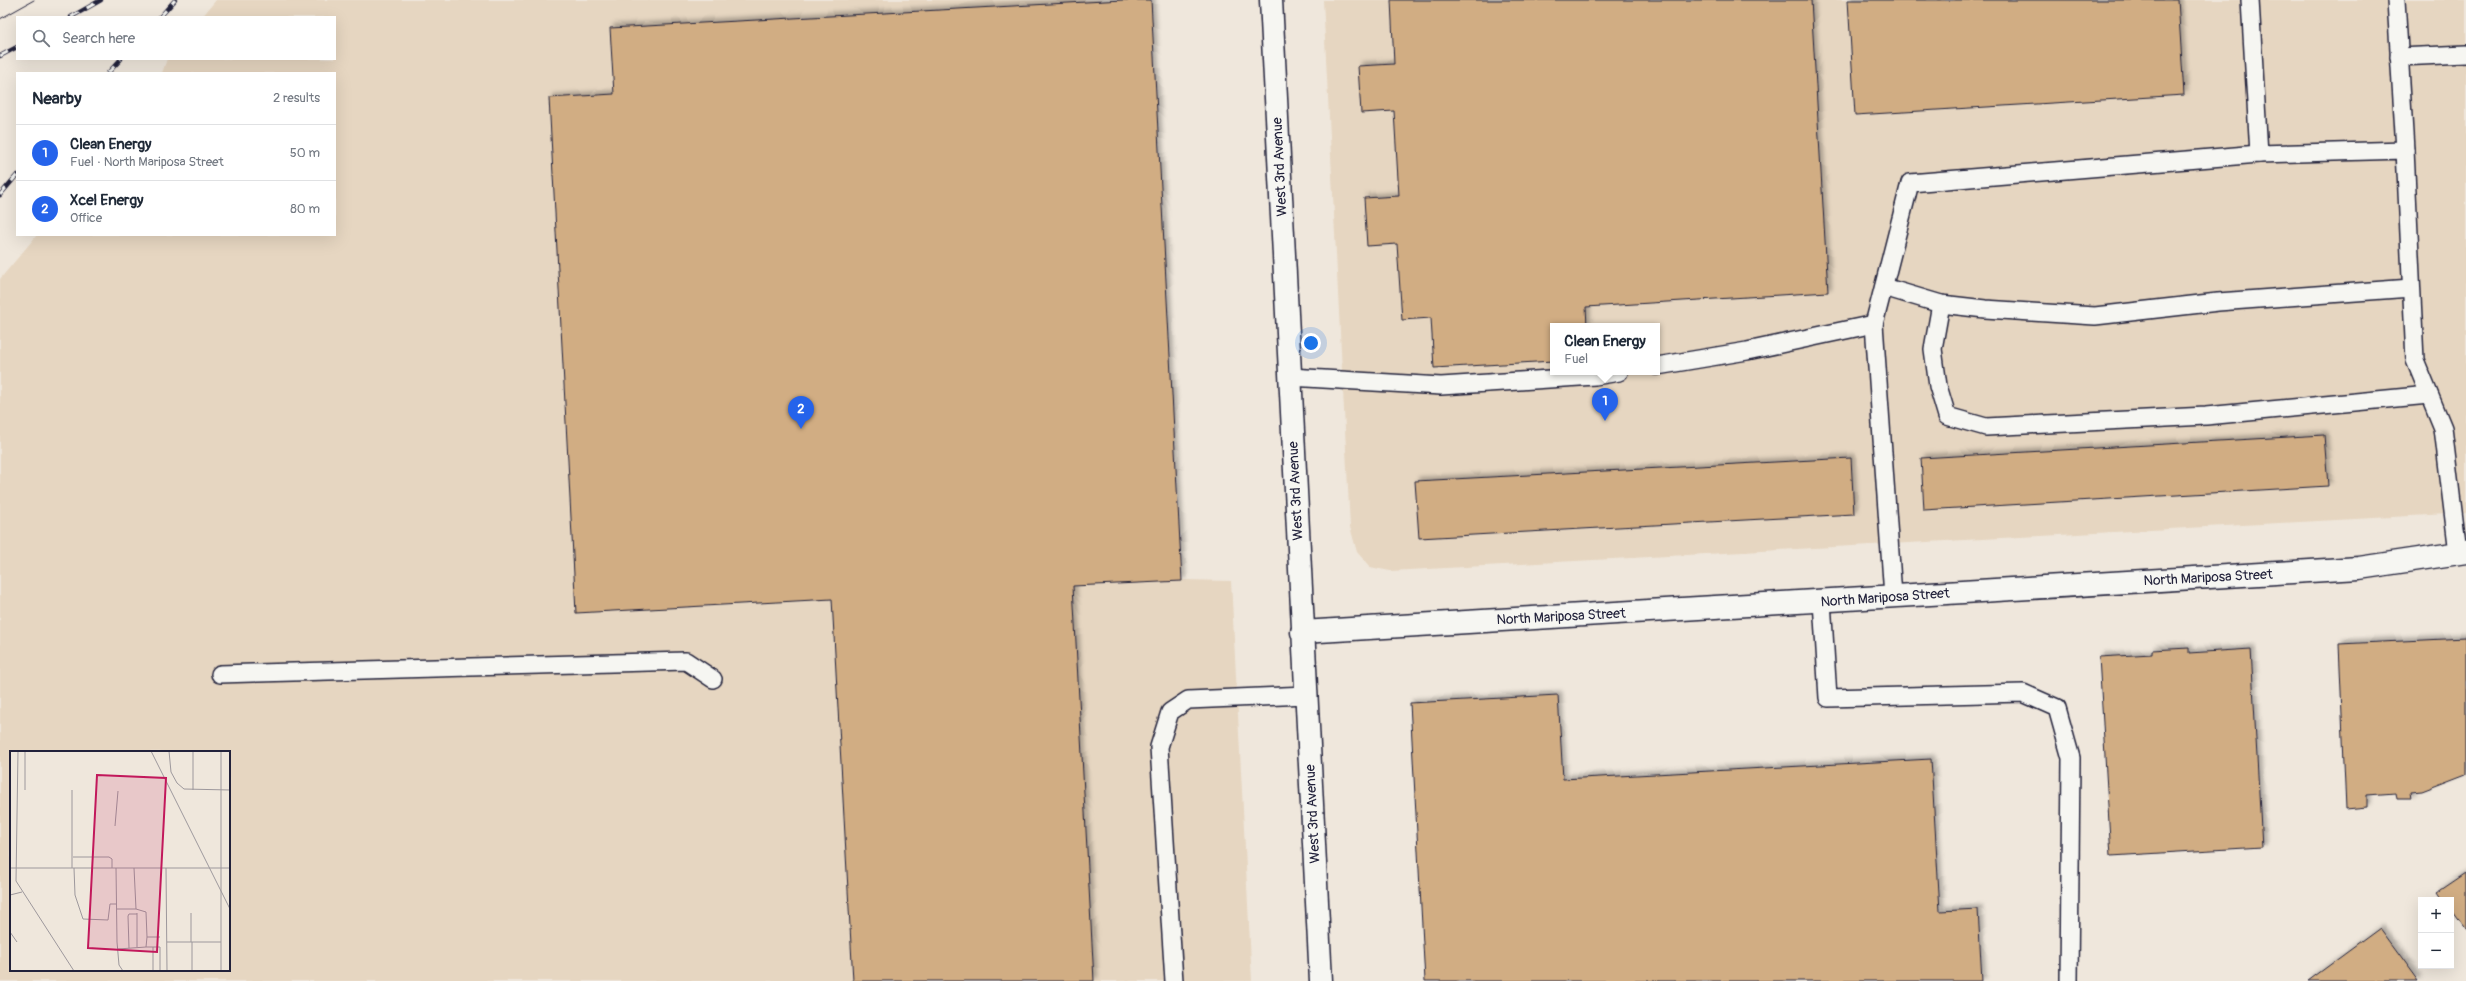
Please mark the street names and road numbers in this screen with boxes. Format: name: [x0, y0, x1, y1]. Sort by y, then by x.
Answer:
street label: West 3rd Avenue: [1268, 117, 1291, 217]
street label: West 3rd Avenue: [1284, 441, 1307, 541]
street label: North Mariposa Street: [2143, 566, 2273, 589]
street label: North Mariposa Street: [1820, 584, 1950, 610]
street label: North Mariposa Street: [1496, 605, 1626, 628]
street label: West 3rd Avenue: [1301, 764, 1324, 864]

